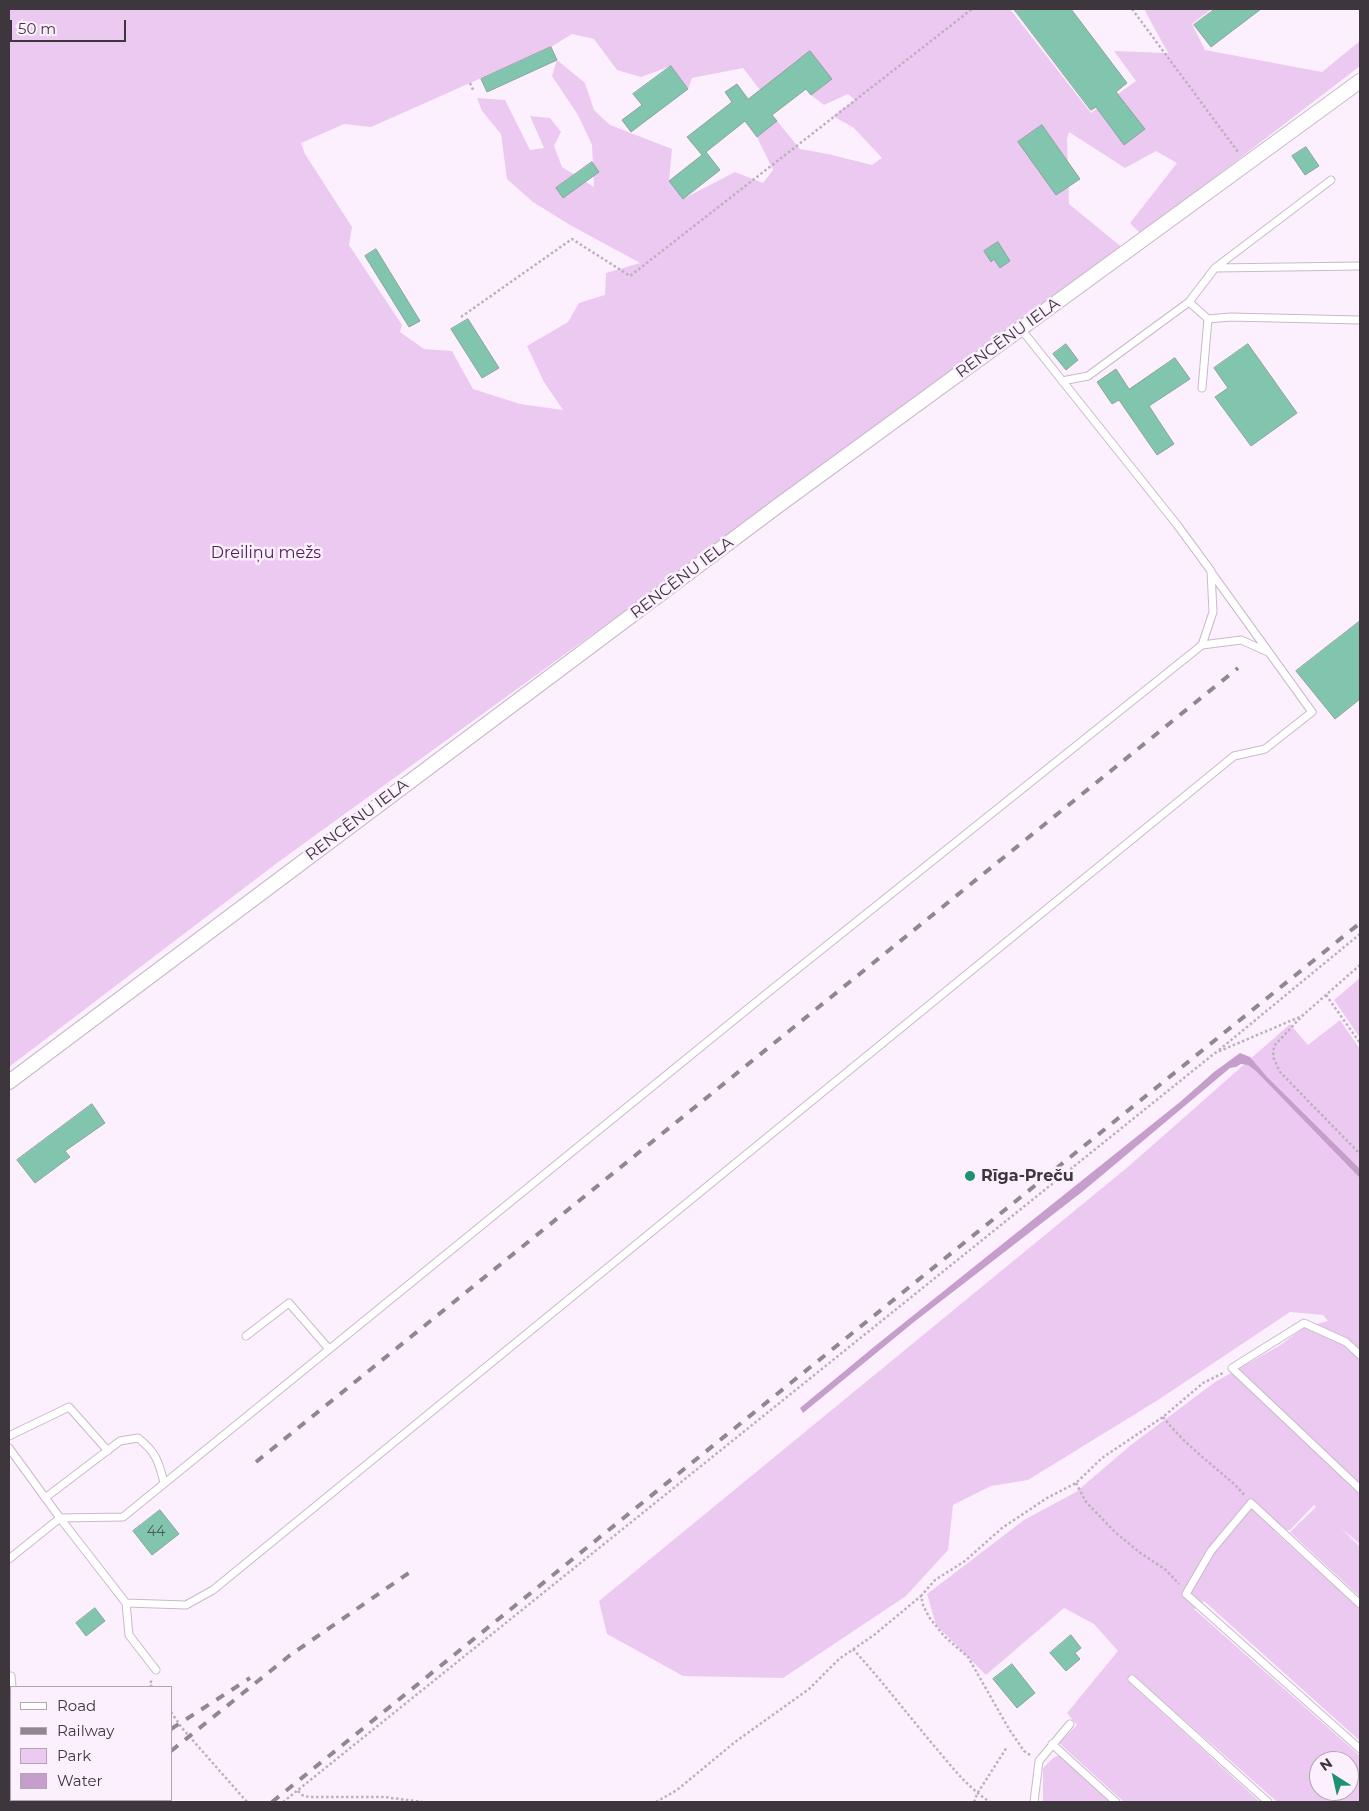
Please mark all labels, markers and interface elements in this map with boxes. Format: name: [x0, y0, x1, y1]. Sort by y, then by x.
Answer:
scale bar: [12, 10, 129, 42]
text: 50 m: [18, 19, 56, 38]
street label: RENCĒNU IELA: [952, 294, 1064, 382]
street label: RENCĒNU IELA: [627, 533, 737, 623]
park label: Dreiliņu mežs: [211, 543, 321, 563]
street label: RENCĒNU IELA: [302, 775, 412, 865]
place label: Rīga-Preču: [981, 1166, 1074, 1186]
marker: Rīga-Preču: [963, 1169, 977, 1183]
house number: 44: [147, 1524, 165, 1540]
legend: [10, 1686, 172, 1801]
text: Road: [57, 1696, 96, 1715]
text: Railway: [57, 1721, 114, 1740]
text: Park: [57, 1746, 91, 1765]
north arrow: [1309, 1751, 1359, 1801]
text: N: [1316, 1754, 1336, 1775]
text: Water: [57, 1771, 103, 1790]

